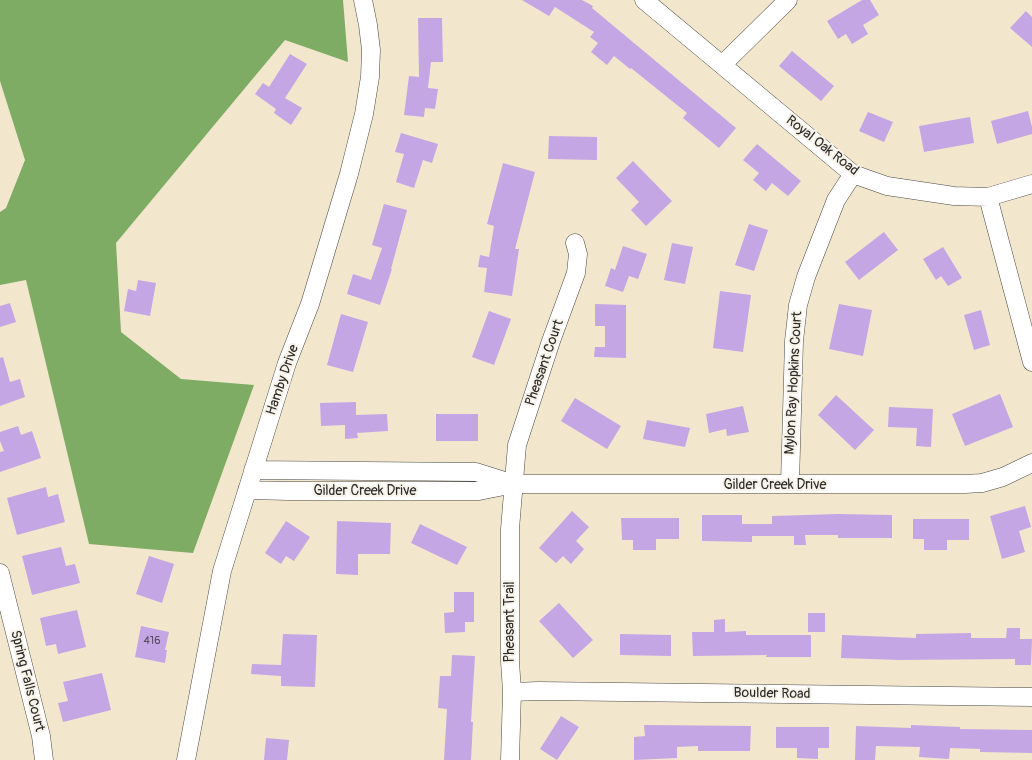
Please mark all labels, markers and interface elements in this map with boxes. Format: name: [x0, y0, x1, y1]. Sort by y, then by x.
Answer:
street label: Royal Oak Road: [782, 112, 862, 180]
street label: Mylon Ray Hopkins Court: [782, 311, 806, 455]
street label: Pheasant Court: [522, 318, 568, 408]
street label: Hamby Drive: [263, 342, 303, 418]
street label: Gilder Creek Drive: [724, 477, 826, 493]
street label: Gilder Creek Drive: [314, 483, 416, 499]
street label: Pheasant Trail: [502, 581, 518, 663]
street label: Spring Falls Court: [6, 629, 48, 733]
house number: 416: [143, 634, 161, 648]
street label: Boulder Road: [733, 685, 811, 703]

